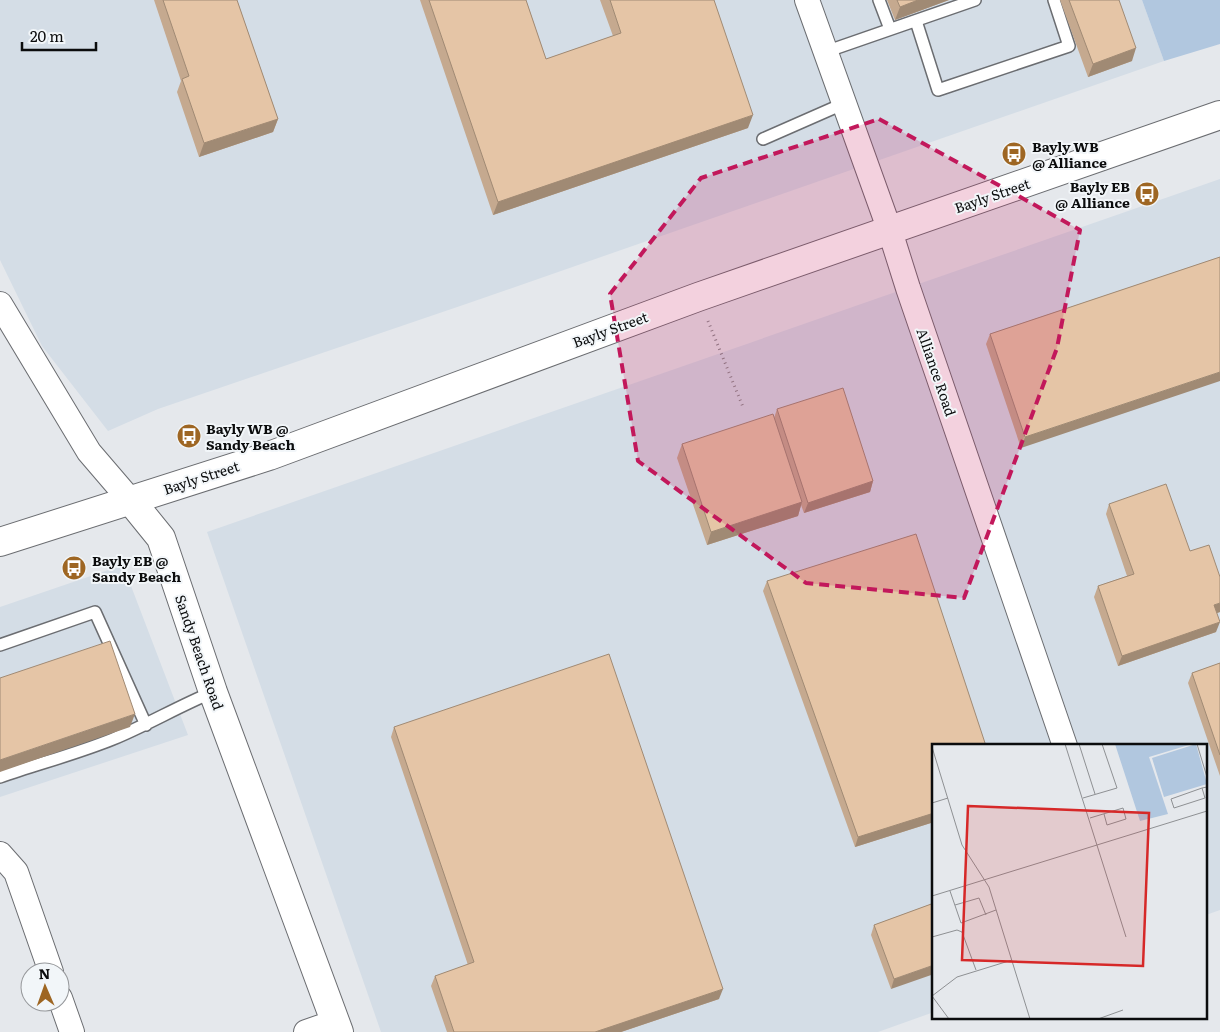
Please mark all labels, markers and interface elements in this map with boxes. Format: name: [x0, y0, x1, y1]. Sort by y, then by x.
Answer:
scale bar: [22, 20, 96, 52]
text: 20 m: [30, 24, 64, 47]
place label: Bayly WB @ Alliance: [1032, 136, 1107, 172]
bus stop icon: Bayly WB @ Alliance: [1001, 141, 1027, 167]
street label: Bayly Street: [951, 173, 1033, 217]
place label: Bayly EB @ Alliance: [1055, 176, 1130, 212]
bus stop icon: Bayly EB @ Alliance: [1134, 181, 1160, 207]
street label: Bayly Street: [570, 306, 651, 352]
street label: Alliance Road: [913, 325, 962, 419]
place label: Bayly WB @ Sandy Beach: [206, 418, 295, 454]
bus stop icon: Bayly WB @ Sandy Beach: [176, 423, 202, 449]
street label: Bayly Street: [160, 455, 242, 499]
place label: Bayly EB @ Sandy Beach: [92, 550, 181, 586]
bus stop icon: Bayly EB @ Sandy Beach: [61, 555, 87, 581]
street label: Sandy Beach Road: [171, 592, 229, 713]
inset map: [932, 744, 1208, 1020]
north arrow: [20, 962, 70, 1012]
text: N: [38, 963, 51, 983]

